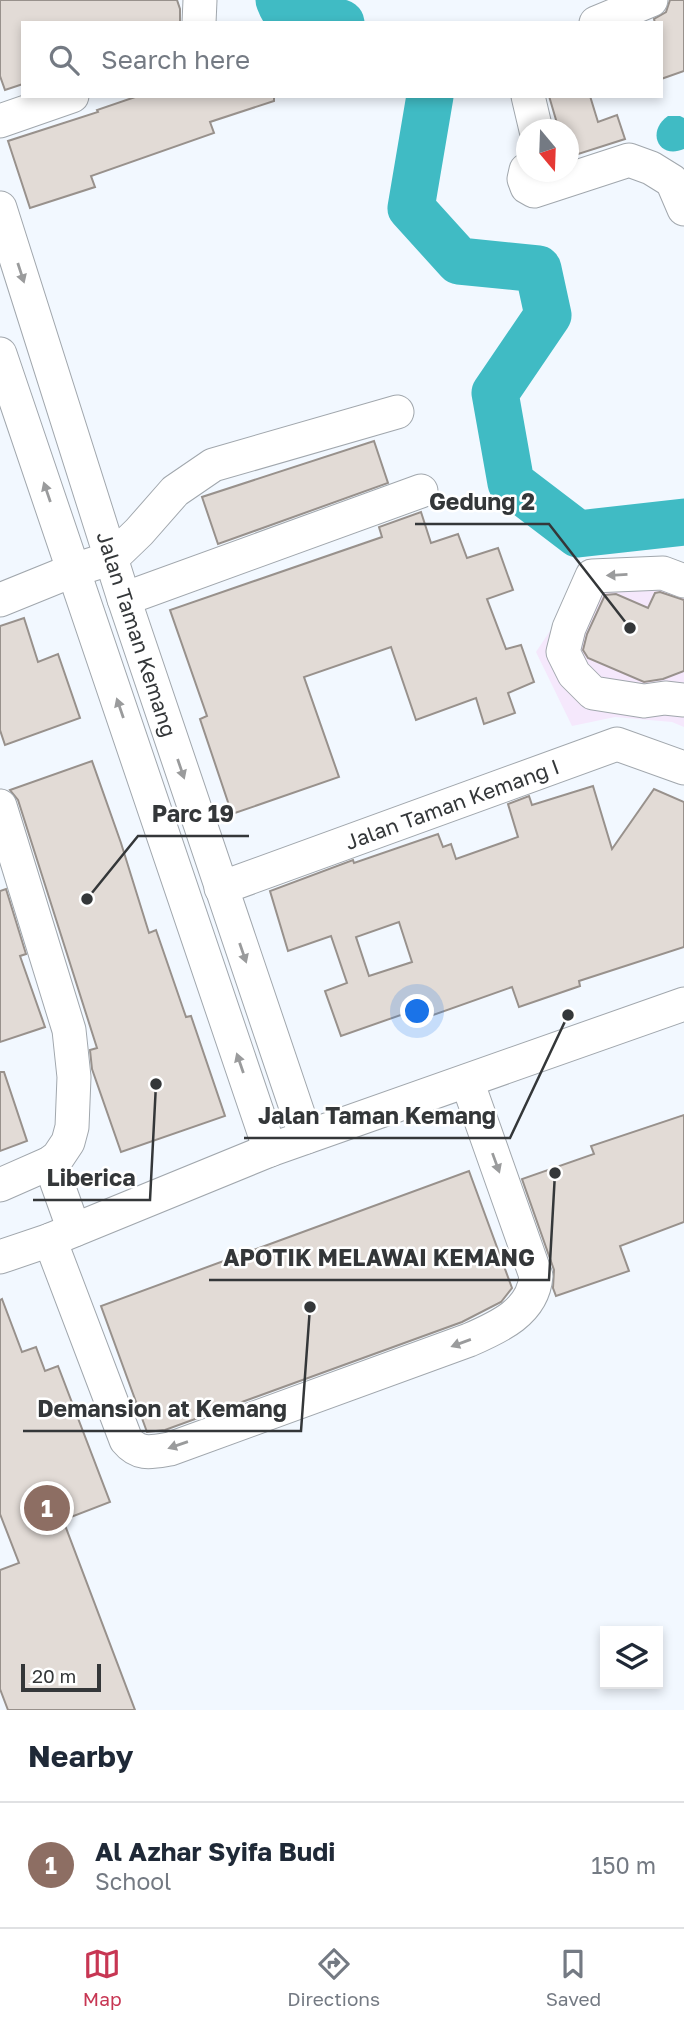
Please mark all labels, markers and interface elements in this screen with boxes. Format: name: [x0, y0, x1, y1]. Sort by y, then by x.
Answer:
search box: [21, 21, 663, 98]
icon: search: [45, 41, 83, 79]
text: Search here: [101, 44, 250, 75]
north arrow: [516, 119, 579, 182]
one-way arrow: [16, 263, 26, 284]
callout: Gedung 2: [415, 480, 549, 524]
one-way arrow: [41, 482, 52, 503]
text: Gedung 2: [429, 487, 535, 515]
street label: Jalan Taman Kemang: [92, 528, 182, 740]
one-way arrow: [606, 570, 628, 581]
one-way arrow: [114, 697, 125, 718]
street label: Jalan Taman Kemang I: [341, 753, 563, 855]
one-way arrow: [176, 759, 187, 780]
callout: Parc 19: [138, 792, 249, 836]
text: Parc 19: [152, 799, 234, 827]
one-way arrow: [238, 942, 249, 963]
your location: [400, 994, 434, 1028]
one-way arrow: [234, 1052, 245, 1073]
callout: Jalan Taman Kemang: [244, 1094, 510, 1138]
text: Jalan Taman Kemang: [258, 1101, 496, 1129]
one-way arrow: [491, 1153, 502, 1174]
callout: Liberica: [33, 1156, 150, 1200]
text: Liberica: [47, 1163, 135, 1191]
callout: APOTIK MELAWAI KEMANG: [209, 1236, 549, 1280]
text: APOTIK MELAWAI KEMANG: [223, 1243, 535, 1271]
one-way arrow: [450, 1337, 471, 1348]
callout: Demansion at Kemang: [23, 1387, 301, 1431]
text: Demansion at Kemang: [37, 1394, 287, 1422]
one-way arrow: [167, 1440, 188, 1451]
pin: 1: [24, 1482, 70, 1534]
map controls: [600, 1626, 663, 1689]
button: layers: [600, 1626, 663, 1689]
scale bar: [21, 1661, 102, 1693]
text: 20 m: [32, 1664, 76, 1687]
text: Nearby: [28, 1738, 133, 1774]
text: Al Azhar Syifa Budi: [95, 1836, 335, 1867]
text: 1: [45, 1851, 57, 1879]
text: 150 m: [591, 1851, 656, 1879]
text: School: [95, 1867, 171, 1895]
tab: Map: [83, 1945, 122, 2010]
tab: Directions: [287, 1945, 380, 2010]
tab: Saved: [546, 1945, 601, 2010]

